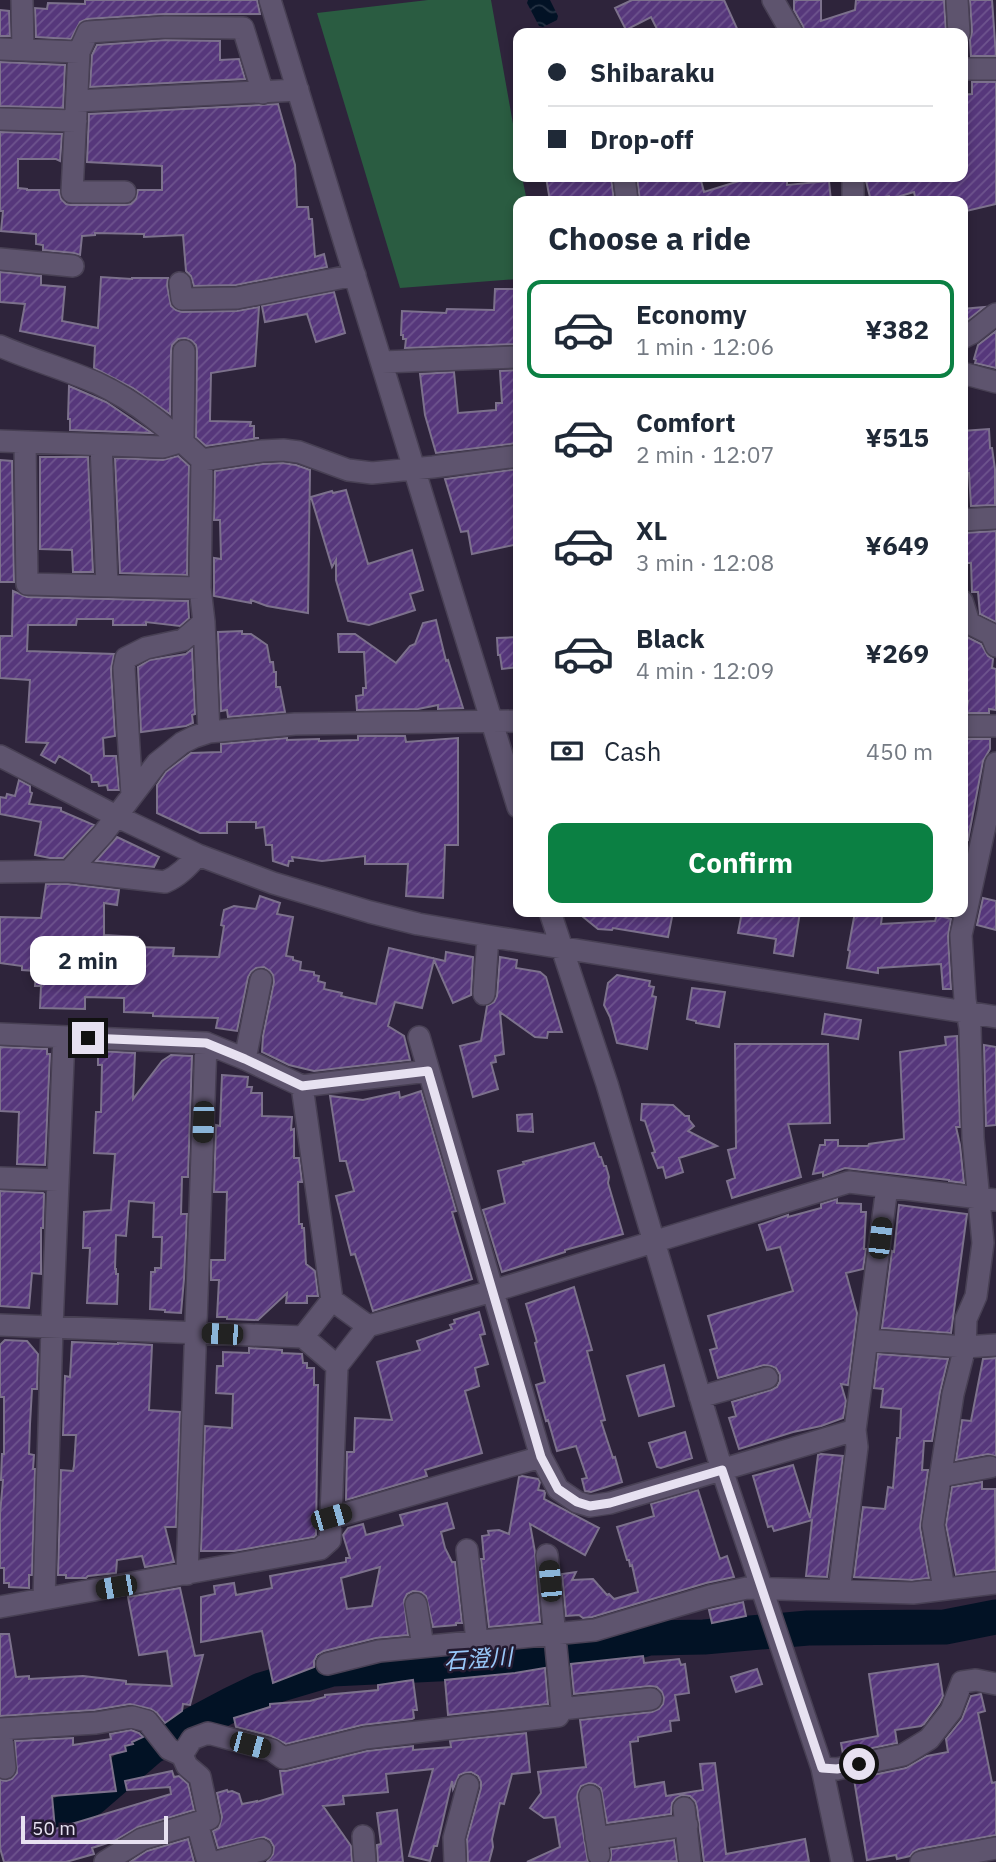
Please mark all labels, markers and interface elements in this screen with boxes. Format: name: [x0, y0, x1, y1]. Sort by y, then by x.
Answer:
text: Shibaraku: [590, 55, 715, 89]
text: Drop-off: [590, 122, 693, 156]
text: Choose a ride: [548, 217, 751, 259]
text: Economy: [636, 297, 747, 331]
icon: car: [552, 298, 615, 361]
text: ¥382: [865, 312, 929, 346]
text: 1 min · 12:06: [636, 331, 774, 361]
text: Comfort: [636, 405, 735, 439]
icon: car: [552, 406, 615, 469]
text: ¥515: [865, 420, 929, 454]
text: 2 min · 12:07: [636, 439, 774, 469]
text: XL: [636, 513, 667, 547]
icon: car: [552, 514, 615, 577]
text: ¥649: [865, 528, 929, 562]
text: 3 min · 12:08: [636, 547, 774, 577]
text: Black: [636, 621, 704, 655]
icon: car: [552, 622, 615, 685]
text: ¥269: [865, 636, 929, 670]
text: 4 min · 12:09: [636, 655, 774, 685]
icon: cash: [548, 732, 586, 770]
text: Cash: [604, 734, 661, 768]
text: 450 m: [866, 736, 933, 766]
button: Confirm: [548, 823, 933, 903]
callout: 2 min: [30, 936, 146, 986]
text: 2 min: [58, 945, 118, 975]
route end: [72, 1022, 104, 1054]
car: [192, 1101, 215, 1143]
car: [868, 1216, 893, 1260]
car: [201, 1322, 244, 1346]
car: [308, 1501, 355, 1533]
car: [538, 1559, 563, 1603]
car: [94, 1573, 139, 1601]
water label: 石澄川: [442, 1640, 516, 1675]
car: [227, 1729, 274, 1761]
route start: [843, 1748, 875, 1780]
scale bar: [21, 1813, 168, 1845]
text: 50 m: [32, 1816, 76, 1840]

